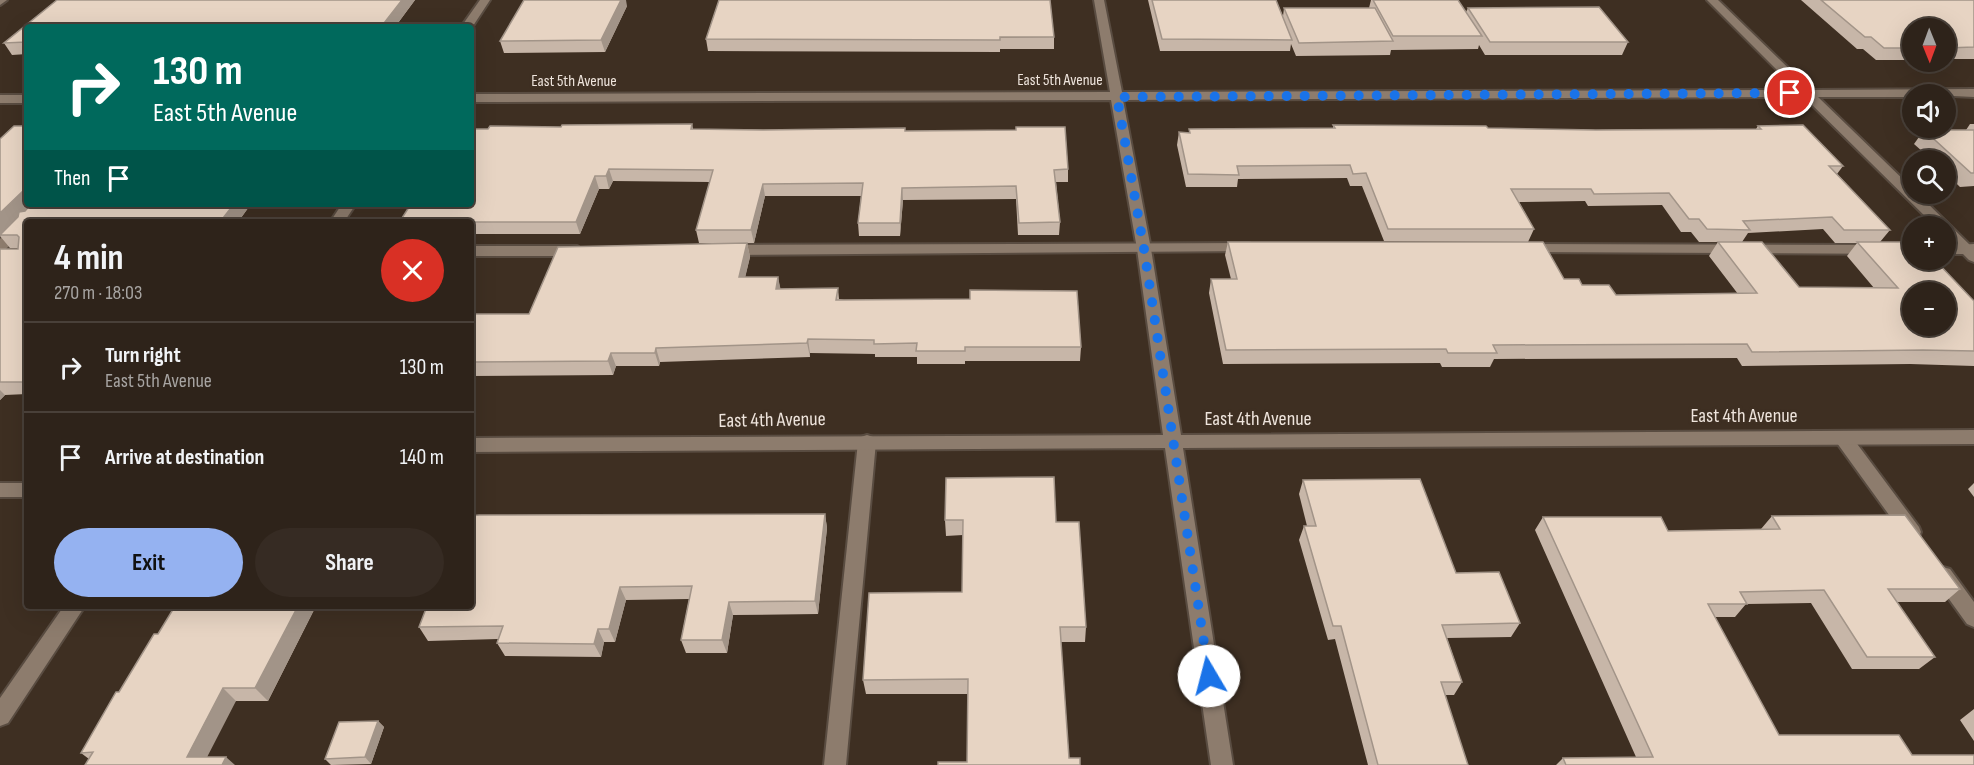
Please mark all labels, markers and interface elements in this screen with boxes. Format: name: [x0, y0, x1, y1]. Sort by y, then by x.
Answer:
north arrow: [1902, 18, 1956, 72]
map controls: [1902, 18, 1956, 336]
text: 130 m: [153, 46, 243, 97]
icon: right: [54, 48, 132, 126]
pin: [1764, 67, 1815, 118]
street label: East 5th Avenue: [1017, 71, 1103, 90]
street label: East 5th Avenue: [531, 72, 617, 91]
icon: arrive: [1773, 76, 1806, 109]
button: sound: [1902, 84, 1956, 138]
text: East 5th Avenue: [153, 97, 297, 129]
button: search: [1902, 150, 1956, 204]
icon: arrive: [102, 162, 135, 195]
text: Then: [54, 165, 90, 192]
button: +: [1902, 216, 1956, 270]
text: 4 min: [54, 237, 124, 280]
button: close: [381, 239, 444, 302]
text: 270 m · 18:03: [54, 281, 142, 305]
button: −: [1902, 282, 1956, 336]
text: Turn right: [105, 342, 181, 369]
icon: right: [54, 351, 87, 384]
text: 130 m: [400, 354, 444, 381]
text: East 5th Avenue: [105, 369, 212, 393]
street label: East 4th Avenue: [1690, 404, 1798, 428]
street label: East 4th Avenue: [718, 407, 826, 433]
street label: East 4th Avenue: [1204, 407, 1312, 431]
icon: arrive: [54, 441, 87, 474]
text: Arrive at destination: [105, 444, 264, 471]
text: 140 m: [400, 444, 444, 471]
button: Exit: [54, 528, 243, 597]
button: Share: [255, 528, 444, 597]
position arrow: [1177, 644, 1241, 708]

